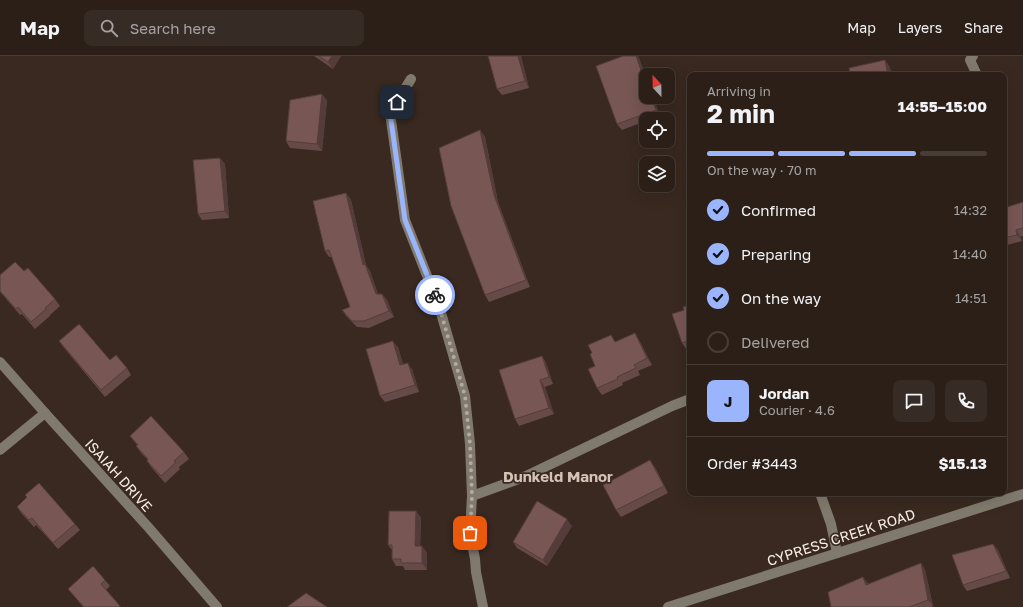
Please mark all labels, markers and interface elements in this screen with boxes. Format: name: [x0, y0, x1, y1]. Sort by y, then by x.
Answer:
search box: [84, 10, 364, 46]
text: Map: [20, 16, 60, 39]
icon: search: [98, 17, 120, 39]
text: Search here: [130, 19, 216, 37]
text: Map: [847, 19, 876, 36]
text: Layers: [898, 19, 942, 36]
text: Share: [964, 19, 1003, 36]
north arrow: [639, 68, 675, 104]
map controls: [639, 68, 675, 192]
text: Arriving in: [707, 83, 771, 99]
pin: [380, 85, 414, 119]
icon: home: [386, 91, 408, 113]
text: 14:55–15:00: [898, 97, 987, 115]
text: 2 min: [707, 98, 775, 129]
button: locate: [639, 112, 675, 148]
button: layers: [639, 156, 675, 192]
text: On the way · 70 m: [707, 162, 817, 178]
icon: check: [707, 199, 729, 221]
text: Confirmed: [741, 201, 816, 219]
text: 14:32: [954, 202, 987, 218]
icon: check: [707, 243, 729, 265]
text: Preparing: [741, 245, 811, 263]
text: 14:40: [953, 246, 987, 262]
courier: [415, 275, 455, 315]
icon: bike: [424, 284, 446, 306]
icon: check: [707, 287, 729, 309]
text: On the way: [741, 289, 821, 307]
text: 14:51: [955, 290, 987, 306]
text: Delivered: [741, 333, 809, 351]
button: chat: [893, 380, 935, 422]
button: phone: [945, 380, 987, 422]
text: Jordan: [759, 384, 809, 402]
text: J: [724, 392, 732, 410]
text: Courier · 4.6: [759, 402, 835, 418]
street label: ISAIAH DRIVE: [82, 435, 156, 515]
text: Order #3443: [707, 454, 797, 472]
text: $15.13: [938, 454, 987, 472]
district label: Dunkeld Manor: [503, 467, 613, 485]
street label: CYPRESS CREEK ROAD: [765, 505, 917, 569]
pin: [453, 516, 487, 550]
icon: bag: [459, 522, 481, 544]

